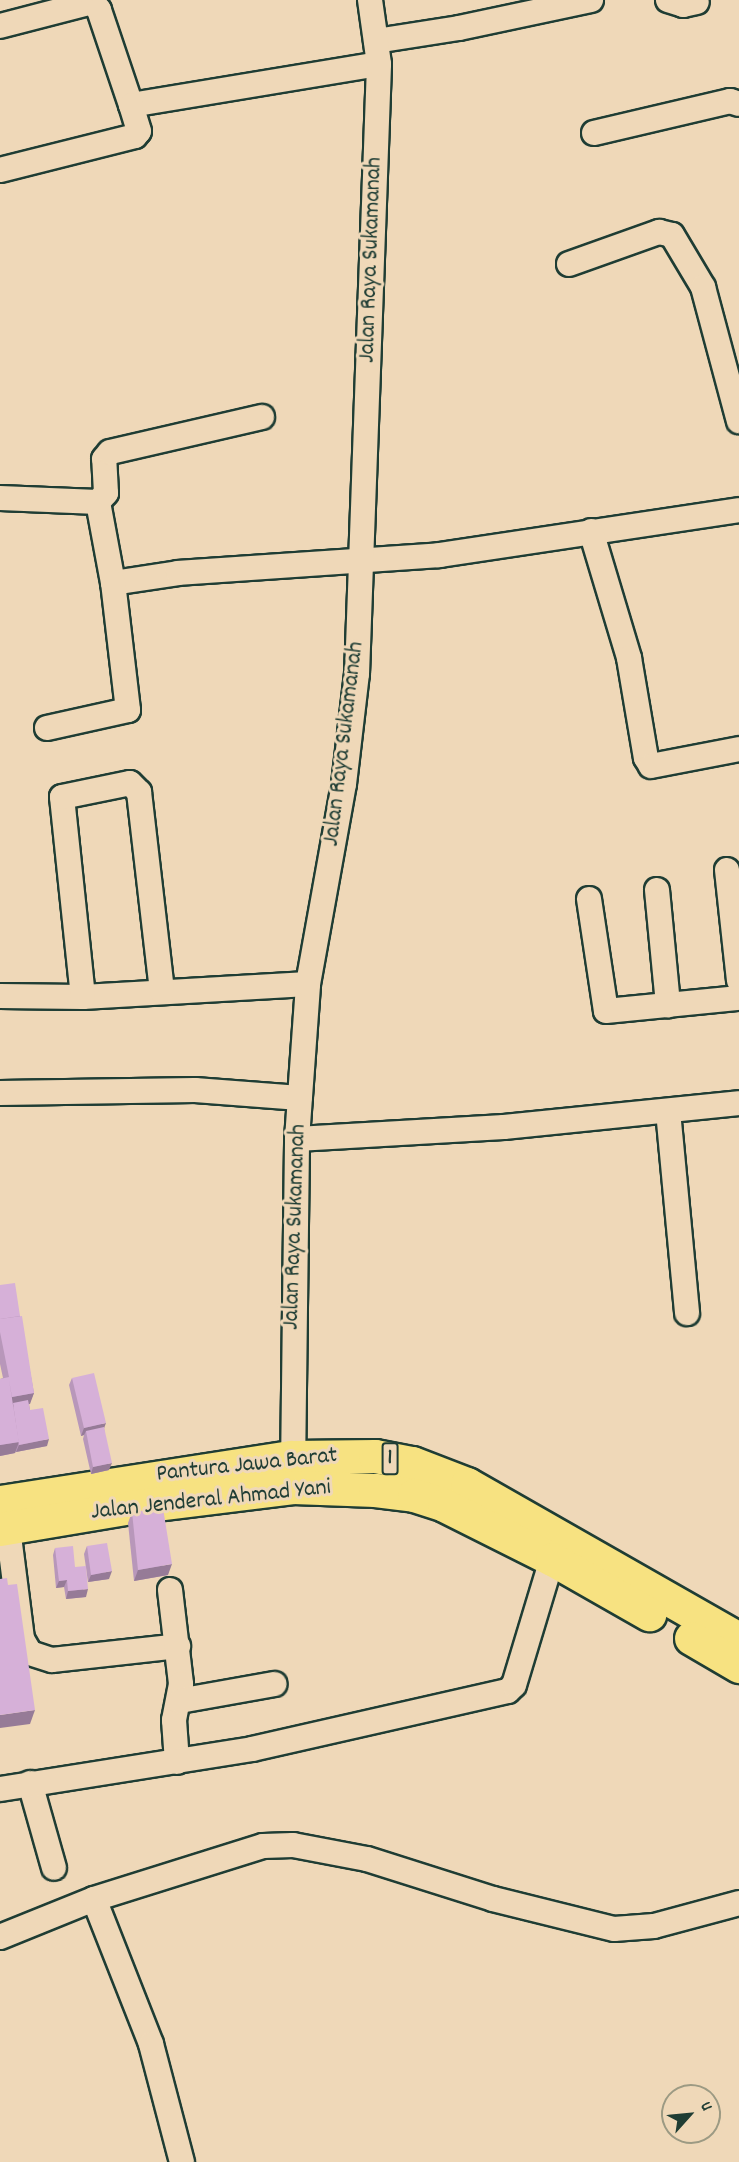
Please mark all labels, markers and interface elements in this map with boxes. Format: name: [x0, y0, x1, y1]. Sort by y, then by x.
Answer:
street label: Jalan Raya Sukamanah: [354, 157, 390, 363]
street label: Jalan Raya Sukamanah: [318, 640, 372, 848]
street label: Jalan Raya Sukamanah: [278, 1124, 314, 1330]
road number: 1: [381, 1440, 399, 1478]
street label: Pantura Jawa Barat: [155, 1442, 339, 1490]
street label: Jalan Jenderal Ahmad Yani: [90, 1474, 332, 1528]
north arrow: [661, 2084, 721, 2144]
text: U: [694, 2098, 718, 2115]

